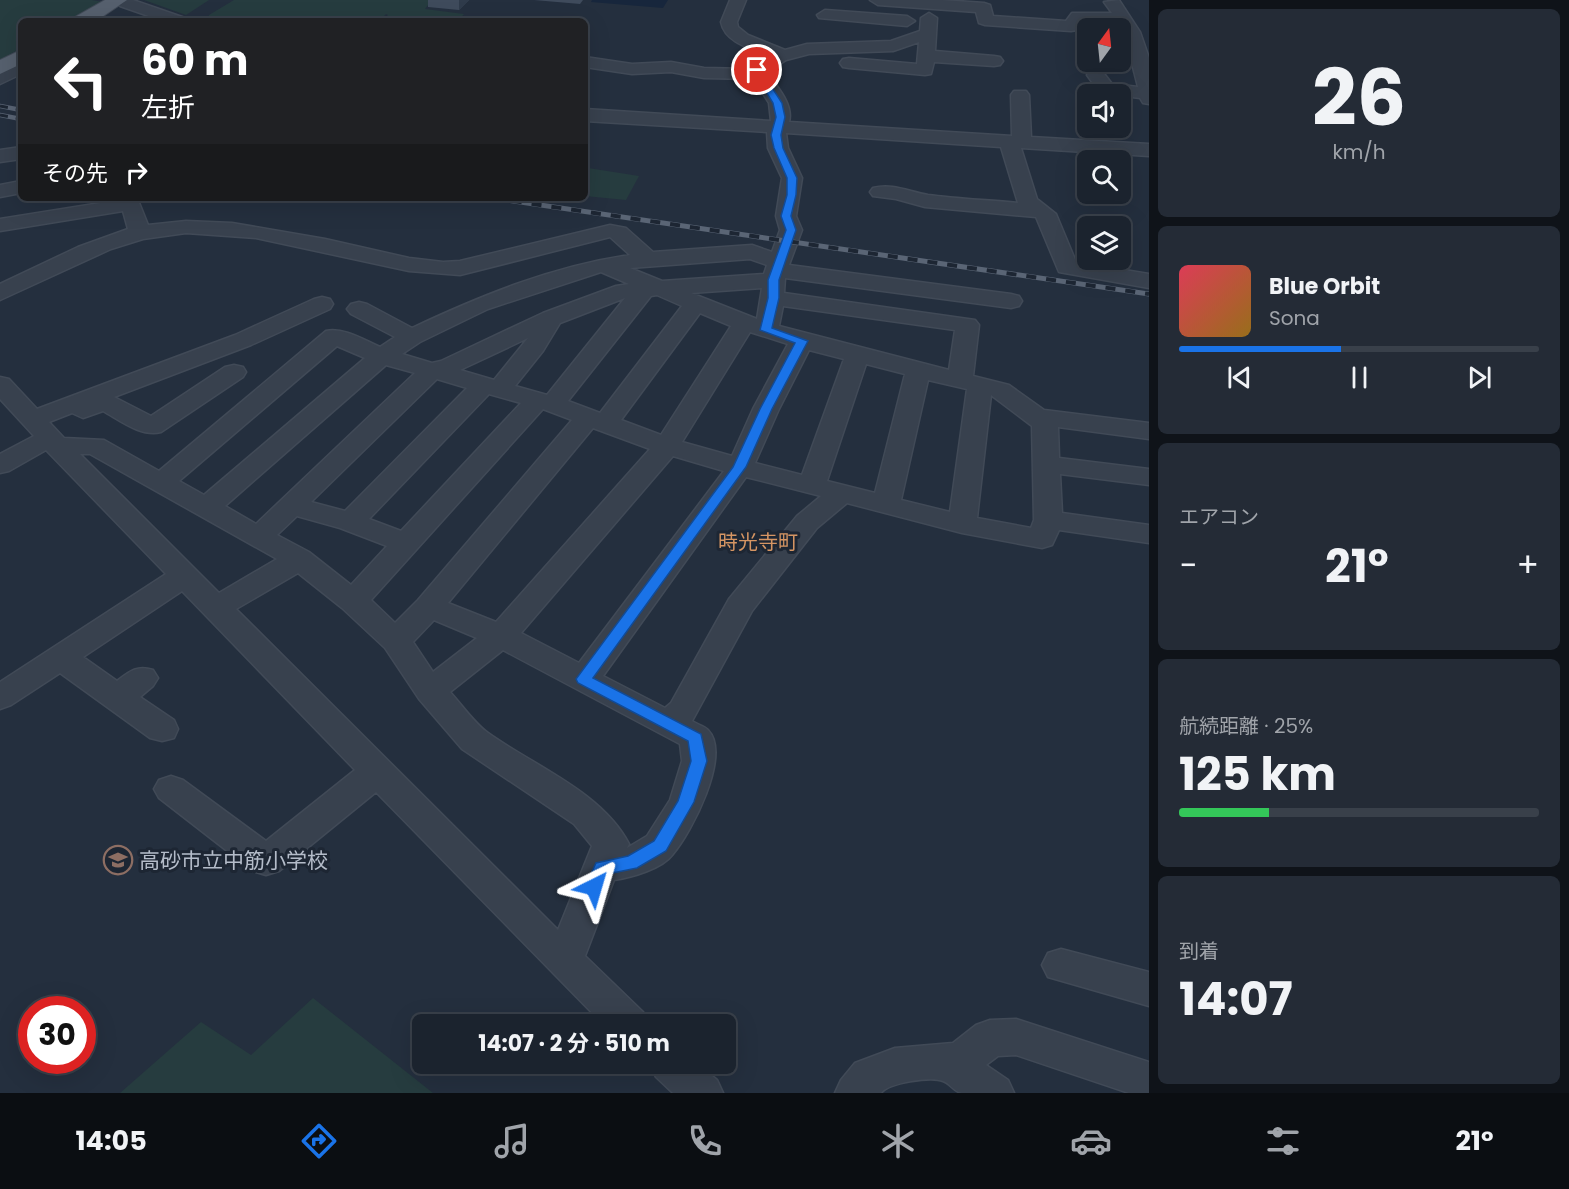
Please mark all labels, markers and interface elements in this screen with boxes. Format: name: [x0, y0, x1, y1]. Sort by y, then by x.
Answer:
north arrow: [1077, 18, 1131, 72]
map controls: [1077, 18, 1131, 270]
text: 60 m: [141, 31, 249, 90]
icon: left: [42, 42, 120, 120]
text: 26: [1312, 43, 1406, 152]
pin: [731, 44, 782, 95]
icon: arrive: [740, 53, 773, 86]
button: sound: [1077, 84, 1131, 138]
text: 左折: [141, 89, 195, 126]
text: km/h: [1332, 138, 1386, 166]
button: search: [1077, 150, 1131, 204]
icon: right: [120, 156, 153, 189]
text: その先: [42, 158, 108, 189]
button: layers: [1077, 216, 1131, 270]
text: Blue Orbit: [1269, 271, 1380, 302]
text: Sona: [1269, 304, 1320, 332]
icon: previous: [1223, 361, 1256, 394]
icon: pause: [1343, 361, 1376, 394]
icon: next: [1463, 361, 1496, 394]
text: エアコン: [1179, 503, 1259, 531]
district label: 時光寺町: [718, 528, 798, 556]
text: 21°: [1325, 535, 1389, 598]
text: −: [1179, 542, 1197, 589]
text: +: [1516, 542, 1539, 589]
text: 航続距離 · 25%: [1179, 712, 1313, 740]
text: 125 km: [1179, 743, 1336, 806]
school or university icon: 高砂市立中筋小学校: [102, 844, 134, 876]
place label: 高砂市立中筋小学校: [139, 846, 328, 875]
position arrow: [562, 855, 626, 919]
text: 到着: [1179, 937, 1219, 965]
text: 14:07: [1179, 968, 1293, 1031]
speed limit sign: 30: [18, 996, 96, 1074]
text: 14:07 · 2 分 · 510 m: [478, 1028, 670, 1059]
icon: directions: [298, 1120, 340, 1162]
icon: music: [491, 1120, 533, 1162]
icon: phone: [684, 1120, 726, 1162]
icon: climate: [877, 1120, 919, 1162]
icon: car: [1070, 1120, 1112, 1162]
icon: filters: [1262, 1120, 1304, 1162]
text: 14:05: [75, 1122, 147, 1159]
text: 21°: [1455, 1122, 1493, 1159]

